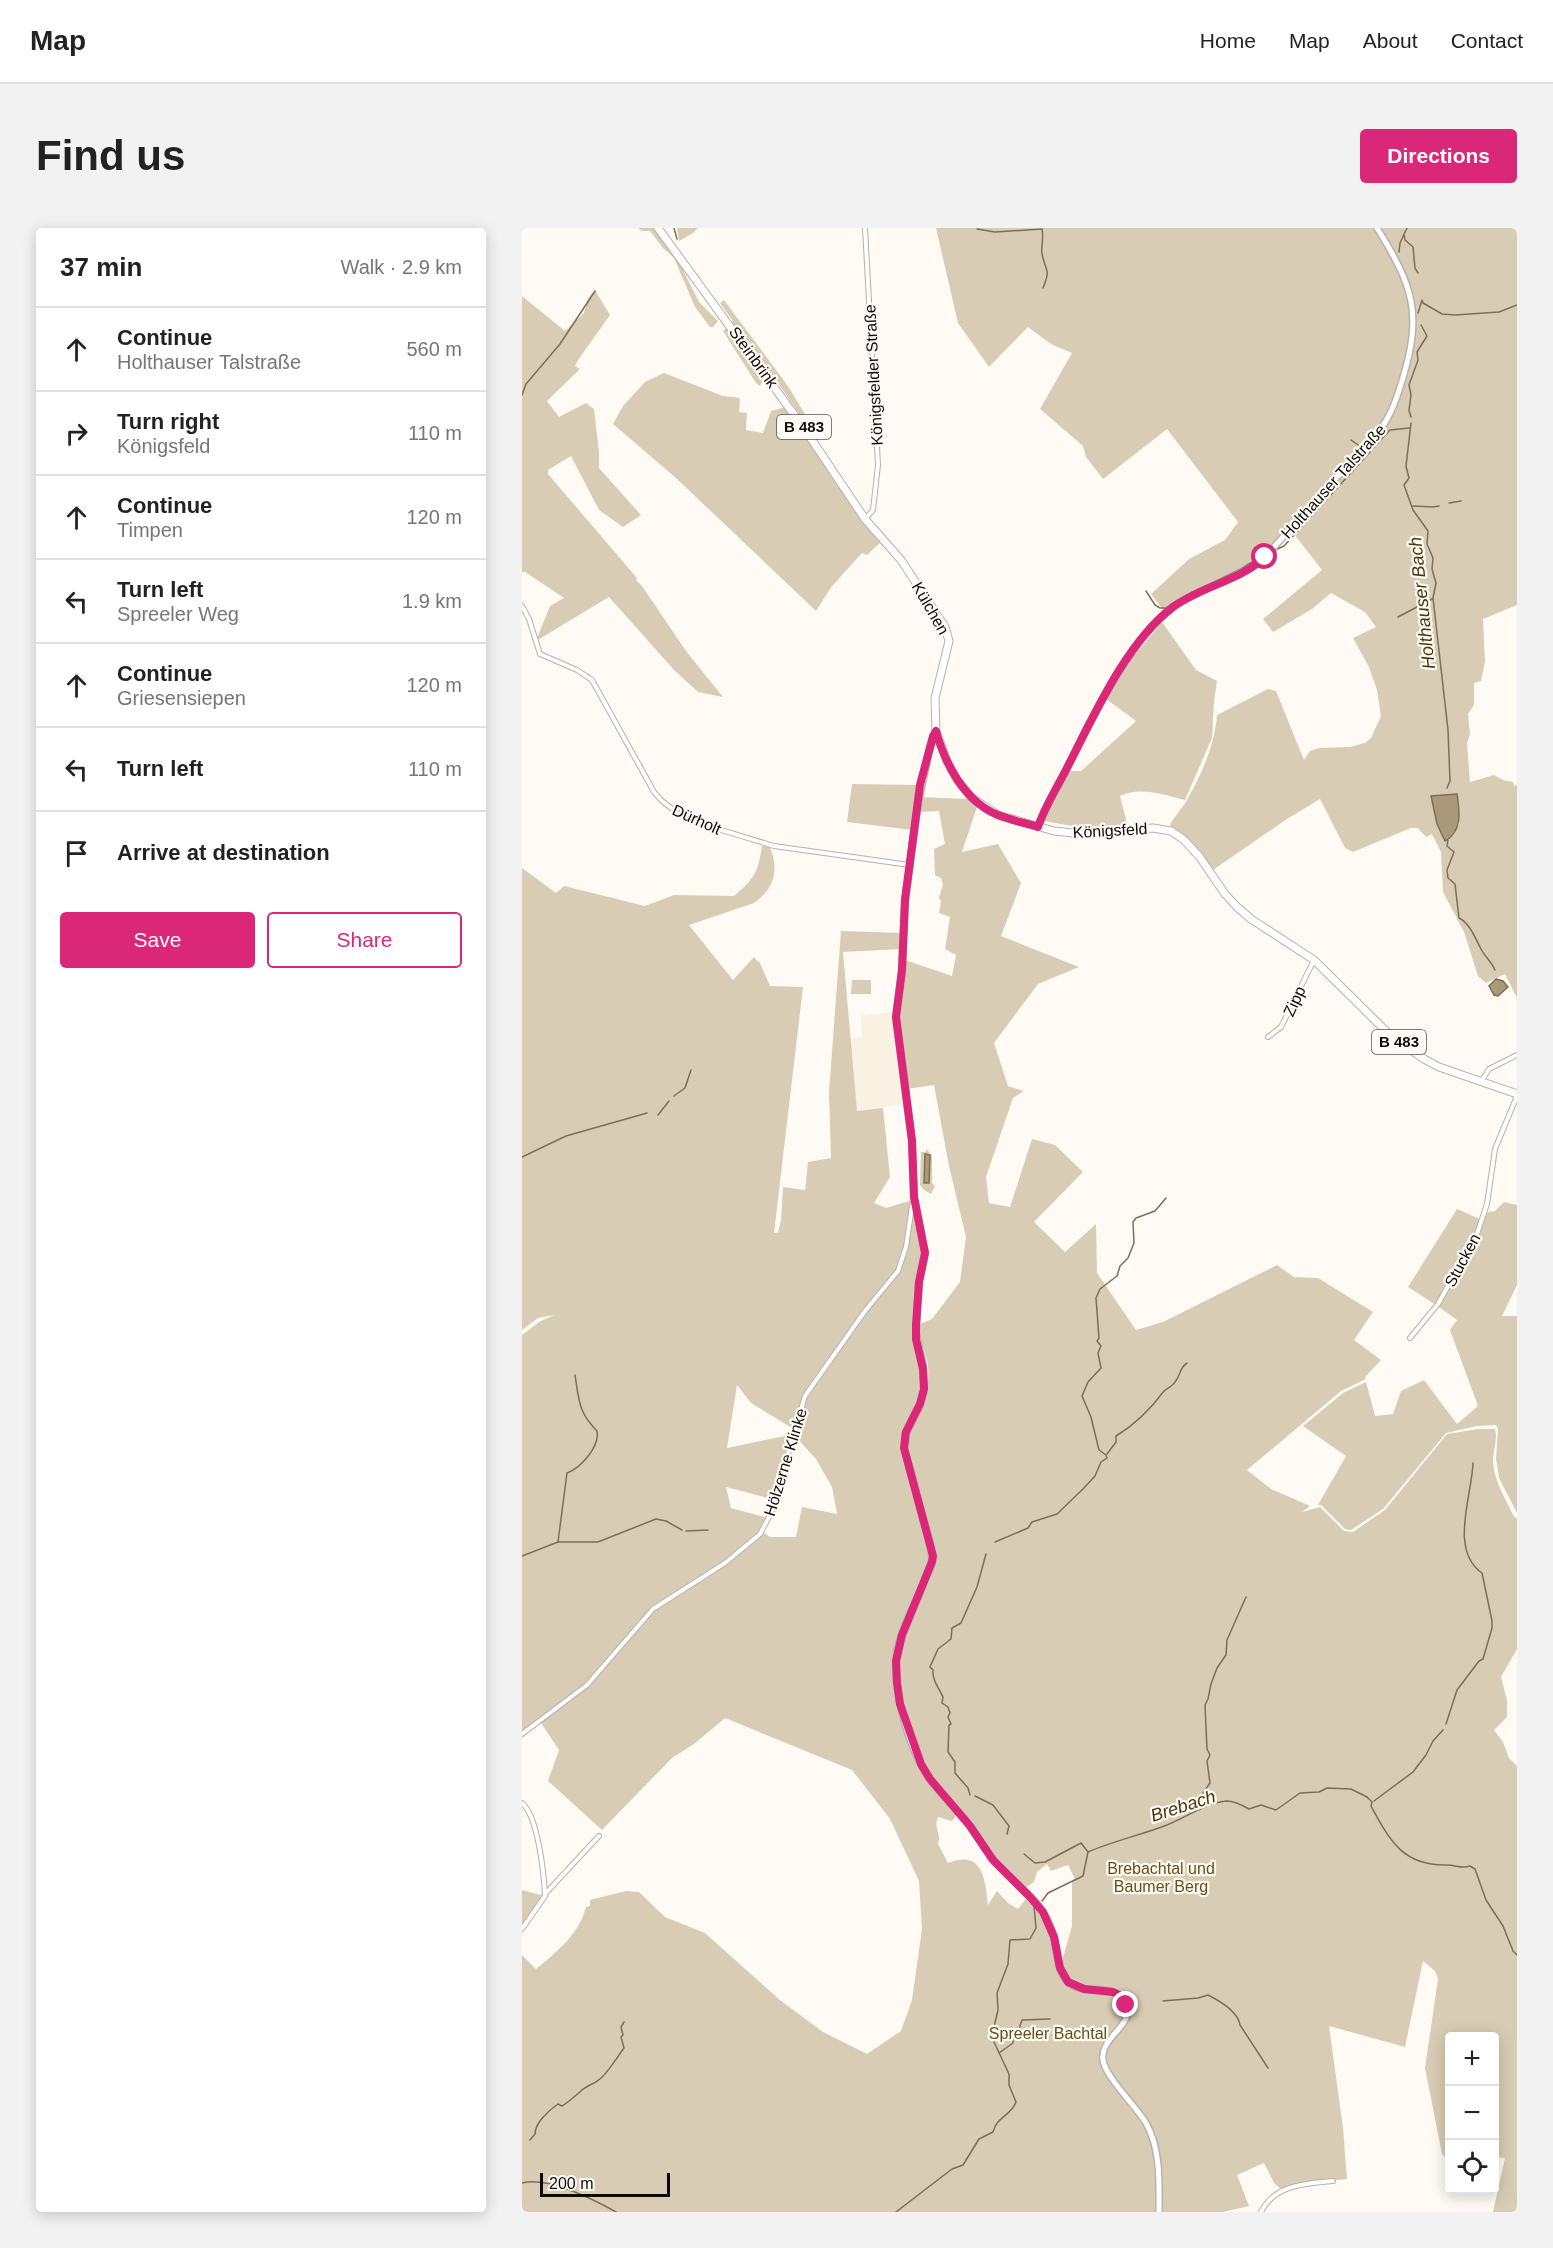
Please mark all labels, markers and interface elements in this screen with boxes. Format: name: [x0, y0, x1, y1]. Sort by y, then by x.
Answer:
text: Map: [30, 25, 86, 56]
text: Home: [1200, 29, 1256, 52]
text: Map: [1289, 29, 1330, 52]
text: About: [1363, 29, 1418, 52]
text: Contact: [1451, 29, 1523, 52]
button: Directions: [1360, 129, 1517, 183]
text: Find us: [36, 132, 185, 179]
text: 37 min: [60, 252, 142, 282]
text: Walk · 2.9 km: [341, 256, 462, 278]
street label: Königsfelder Straße: [861, 304, 886, 446]
street label: Steinbrink: [726, 324, 782, 392]
text: Continue: [117, 325, 212, 350]
icon: ahead: [60, 333, 93, 366]
text: 560 m: [406, 338, 462, 360]
text: Holthauser Talstraße: [117, 351, 301, 373]
text: Turn right: [117, 409, 219, 434]
road number: B 483: [777, 415, 831, 439]
icon: right: [60, 417, 93, 450]
street label: Holthauser Talstraße: [1278, 421, 1389, 542]
text: 110 m: [408, 422, 462, 444]
text: Königsfeld: [117, 435, 210, 457]
text: Continue: [117, 493, 212, 518]
icon: ahead: [60, 501, 93, 534]
text: 120 m: [406, 506, 462, 528]
text: Timpen: [117, 519, 183, 541]
water label: Holthauser Bach: [1405, 536, 1439, 670]
route start: [1251, 543, 1277, 569]
text: Turn left: [117, 577, 203, 602]
street label: Külchen: [909, 579, 952, 638]
icon: left: [60, 585, 93, 618]
text: 1.9 km: [402, 590, 462, 612]
text: Spreeler Weg: [117, 603, 239, 625]
text: Continue: [117, 661, 212, 686]
icon: ahead: [60, 669, 93, 702]
text: 120 m: [406, 674, 462, 696]
text: Griesensiepen: [117, 687, 246, 709]
icon: left: [60, 753, 93, 786]
text: Turn left: [117, 756, 203, 781]
text: 110 m: [408, 758, 462, 780]
street label: Dürholt: [670, 801, 724, 838]
street label: Königsfeld: [1072, 820, 1148, 841]
icon: arrive: [60, 837, 93, 870]
text: Arrive at destination: [117, 840, 330, 865]
button: Save: [60, 912, 255, 968]
button: Share: [267, 912, 462, 968]
street label: Zipp: [1280, 983, 1309, 1019]
road number: B 483: [1372, 1030, 1426, 1054]
street label: Stucken: [1441, 1231, 1484, 1290]
street label: Hölzerne Klinke: [761, 1406, 810, 1518]
water label: Brebach: [1148, 1786, 1218, 1826]
park label: Brebachtal und Baumer Berg: [1107, 1860, 1215, 1895]
route end: [1112, 1991, 1138, 2017]
park label: Spreeler Bachtal: [989, 2025, 1107, 2042]
map controls: [1445, 2032, 1499, 2194]
button: +: [1445, 2032, 1499, 2086]
button: −: [1445, 2086, 1499, 2140]
button: locate: [1445, 2140, 1499, 2194]
scale bar: [540, 2170, 670, 2198]
text: 200 m: [549, 2175, 593, 2192]

